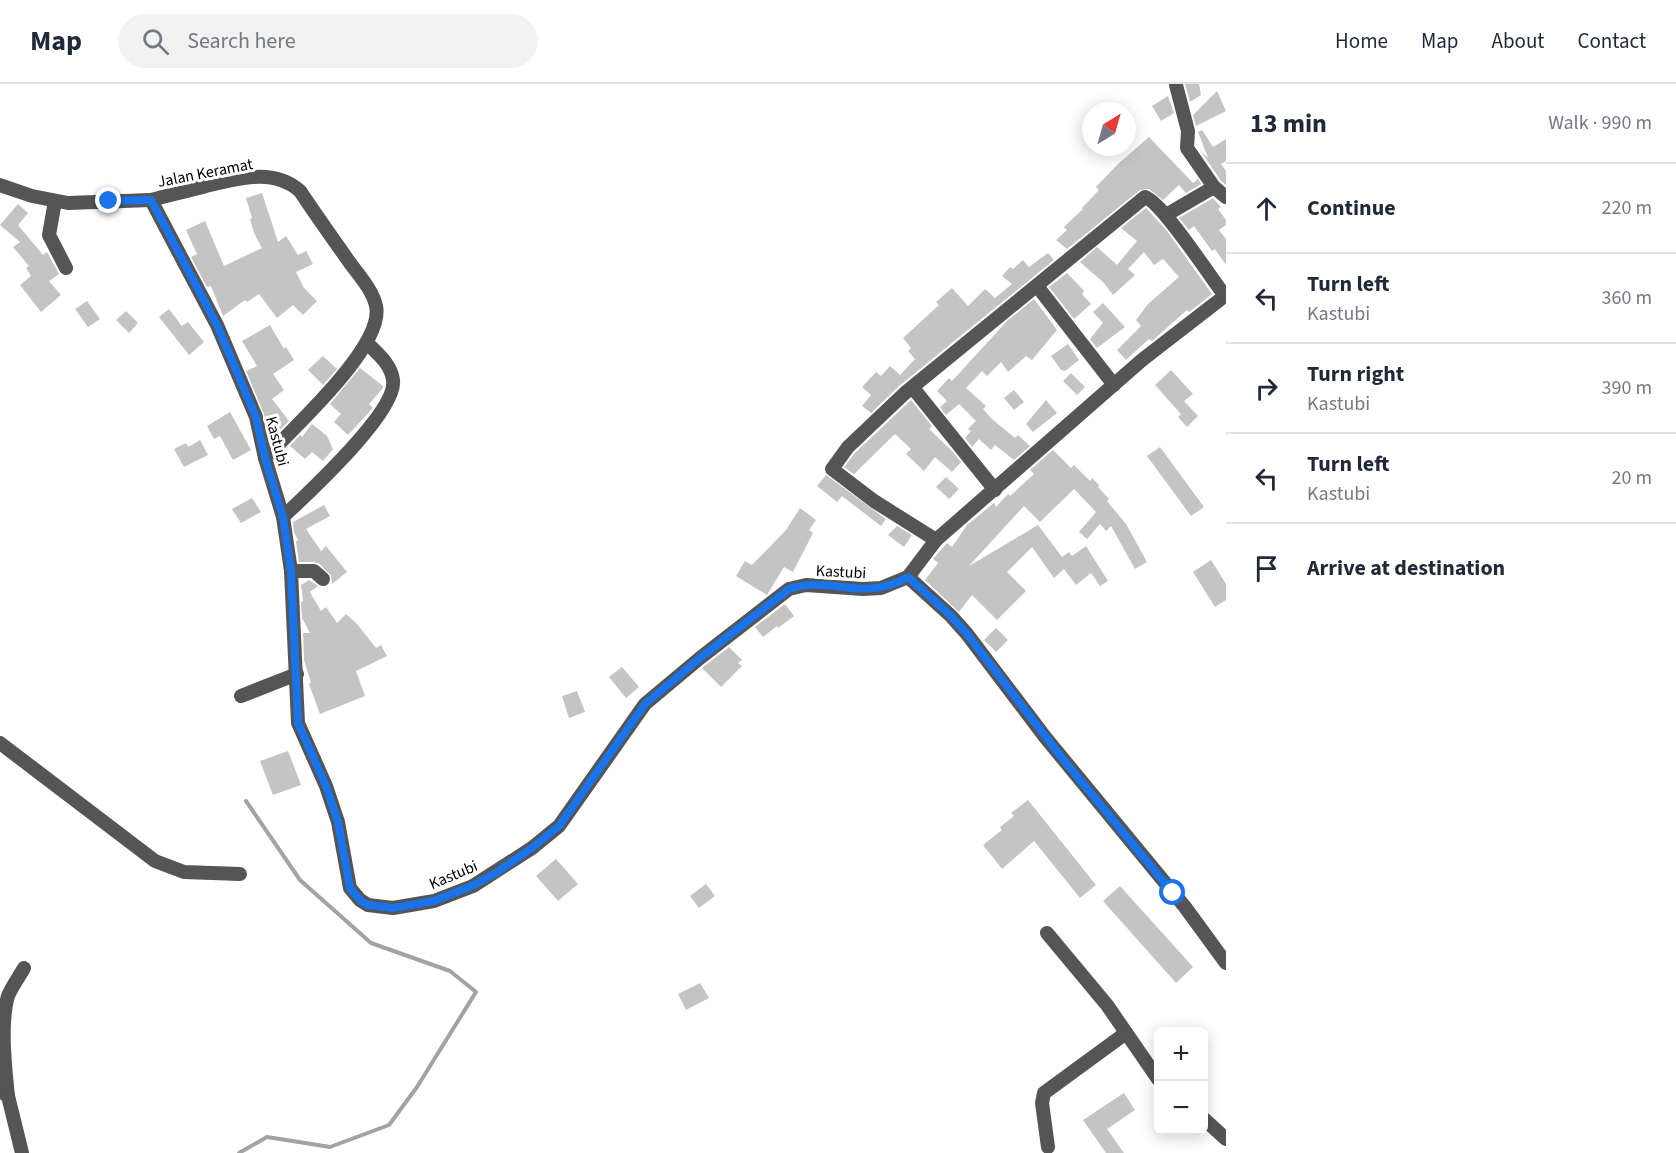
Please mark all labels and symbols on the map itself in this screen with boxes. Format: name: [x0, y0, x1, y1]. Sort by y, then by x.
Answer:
north arrow: [1082, 102, 1136, 156]
street label: Jalan Keramat: [156, 153, 255, 193]
route end: [95, 187, 121, 213]
street label: Kastubi: [260, 414, 294, 469]
street label: Kastubi: [815, 560, 867, 584]
street label: Kastubi: [426, 855, 481, 895]
route start: [1159, 879, 1185, 905]

